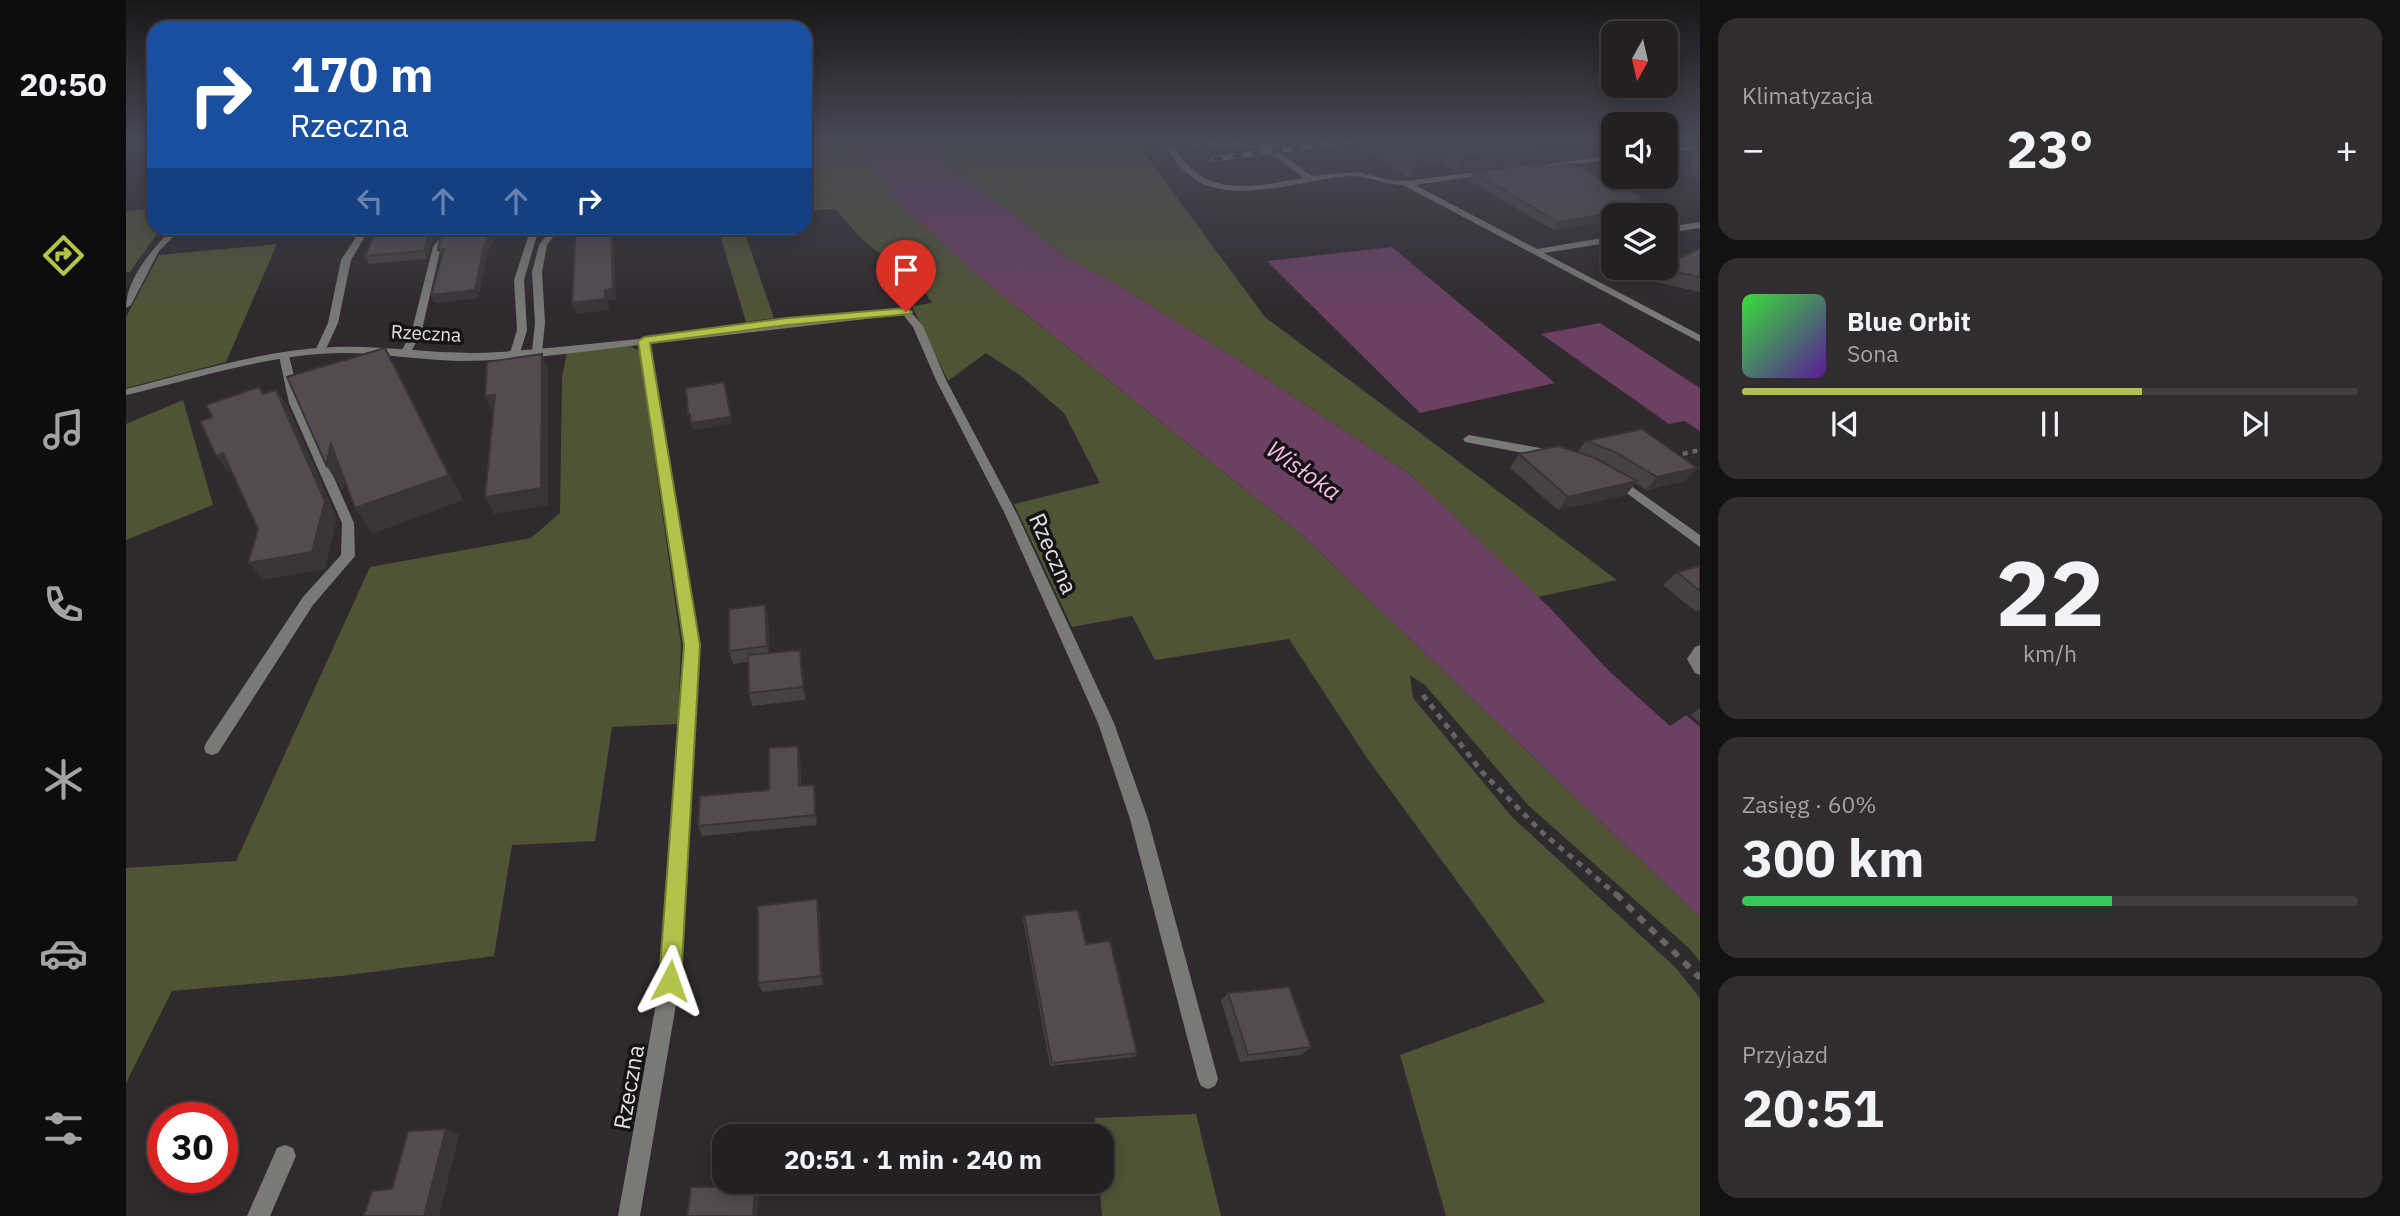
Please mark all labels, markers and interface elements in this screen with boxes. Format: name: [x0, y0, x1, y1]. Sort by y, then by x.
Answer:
north arrow: [1601, 21, 1678, 98]
map controls: [1601, 21, 1678, 280]
text: 170 m: [290, 42, 434, 105]
icon: right: [175, 49, 266, 140]
text: 20:50: [19, 63, 107, 105]
text: Klimatyzacja: [1742, 80, 1873, 110]
text: Rzeczna: [290, 104, 409, 146]
button: sound: [1601, 112, 1678, 189]
text: 23°: [2007, 115, 2093, 182]
text: −: [1742, 124, 1765, 173]
text: +: [2335, 124, 2358, 173]
icon: left: [351, 182, 389, 220]
icon: ahead: [424, 182, 462, 220]
icon: ahead: [497, 182, 535, 220]
icon: right: [570, 182, 608, 220]
button: layers: [1601, 203, 1678, 280]
icon: directions: [39, 231, 88, 280]
pin: [876, 240, 936, 312]
icon: arrive: [887, 251, 925, 289]
text: Blue Orbit: [1847, 304, 1971, 338]
street label: Rzeczna: [390, 319, 462, 347]
text: Sona: [1847, 338, 1899, 368]
icon: music: [39, 405, 88, 454]
icon: previous: [1826, 405, 1864, 443]
icon: pause: [2031, 405, 2069, 443]
icon: next: [2236, 405, 2274, 443]
water label: Wisłoka: [1260, 433, 1348, 507]
street label: Rzeczna: [1023, 508, 1085, 598]
text: 22: [1995, 533, 2105, 651]
icon: phone: [39, 580, 88, 629]
text: km/h: [2023, 638, 2077, 668]
icon: climate: [39, 755, 88, 804]
text: Zasięg · 60%: [1742, 789, 1877, 819]
text: 300 km: [1742, 824, 1924, 891]
icon: car: [39, 929, 88, 978]
position arrow: [633, 944, 707, 1018]
text: Przyjazd: [1742, 1039, 1828, 1069]
street label: Rzeczna: [606, 1042, 650, 1132]
text: 20:51: [1742, 1074, 1884, 1141]
speed limit sign: 30: [147, 1102, 238, 1193]
icon: filters: [39, 1104, 88, 1153]
text: 20:51 · 1 min · 240 m: [784, 1142, 1042, 1176]

